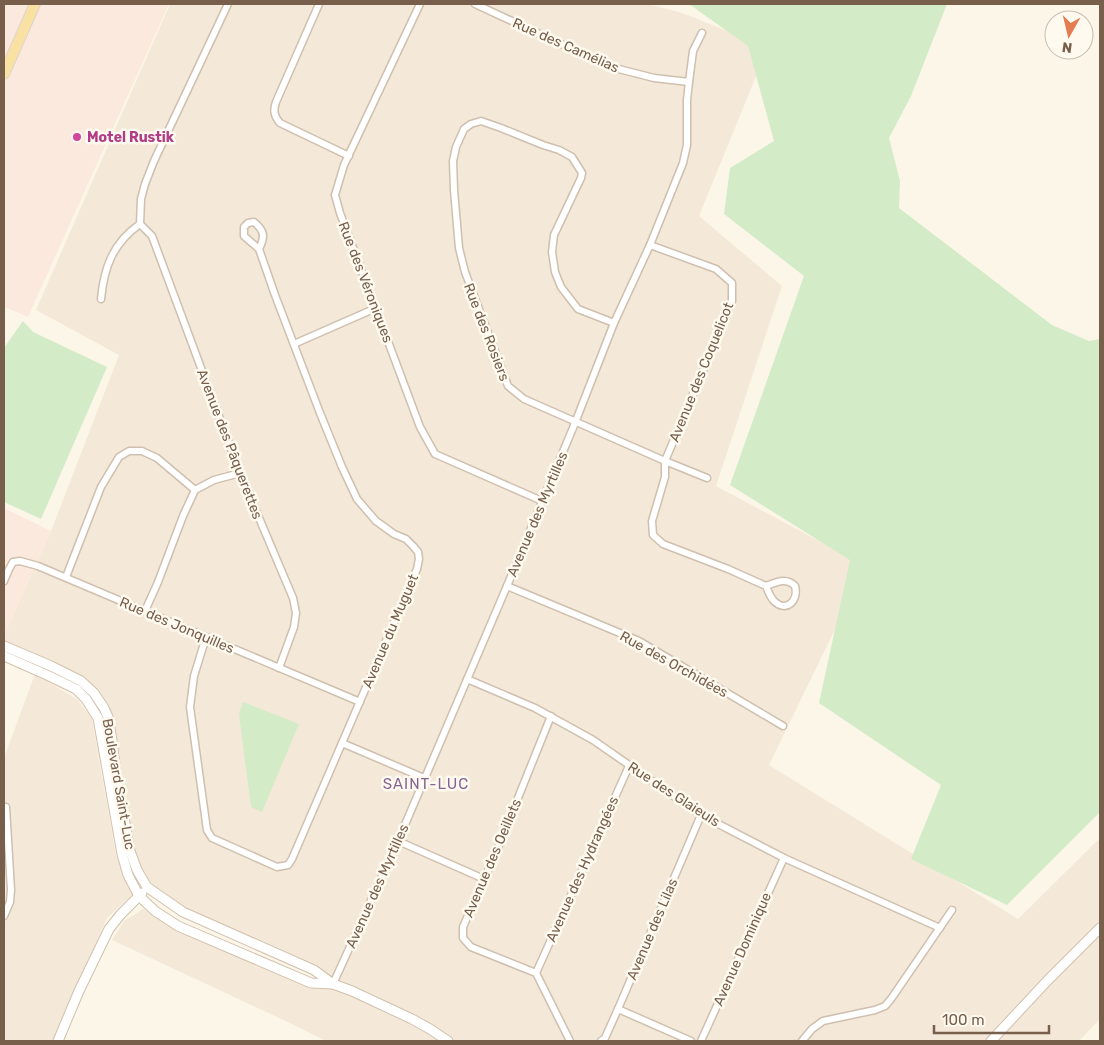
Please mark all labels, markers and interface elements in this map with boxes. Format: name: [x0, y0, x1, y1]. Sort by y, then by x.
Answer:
north arrow: [1044, 10, 1094, 60]
street label: Rue des Camélias: [510, 14, 622, 77]
text: N: [1061, 38, 1073, 56]
place label: Motel Rustik: [87, 129, 175, 146]
marker: Motel Rustik: [71, 131, 83, 143]
street label: Rue des Véroniques: [335, 219, 396, 345]
street label: Rue des Rosiers: [460, 281, 513, 384]
street label: Avenue des Coquelicot: [666, 299, 737, 445]
street label: Avenue des Pâquerettes: [193, 367, 266, 522]
street label: Avenue des Myrtilles: [503, 449, 571, 579]
street label: Avenue du Muguet: [359, 571, 422, 691]
street label: Rue des Jonquilles: [117, 594, 237, 657]
street label: Rue des Orchidées: [617, 628, 731, 701]
street label: Boulevard Saint-Luc: [99, 717, 138, 851]
street label: Rue des Glaieuls: [624, 758, 723, 831]
district label: SAINT-LUC: [383, 775, 469, 793]
street label: Avenue des Hydrangées: [543, 794, 622, 945]
street label: Avenue des Oeillets: [460, 796, 525, 920]
street label: Avenue des Myrtilles: [342, 822, 412, 951]
street label: Avenue des Lilas: [623, 876, 682, 983]
street label: Avenue Dominique: [710, 890, 775, 1009]
scale bar: [934, 1002, 1049, 1034]
text: 100 m: [942, 1011, 984, 1029]

